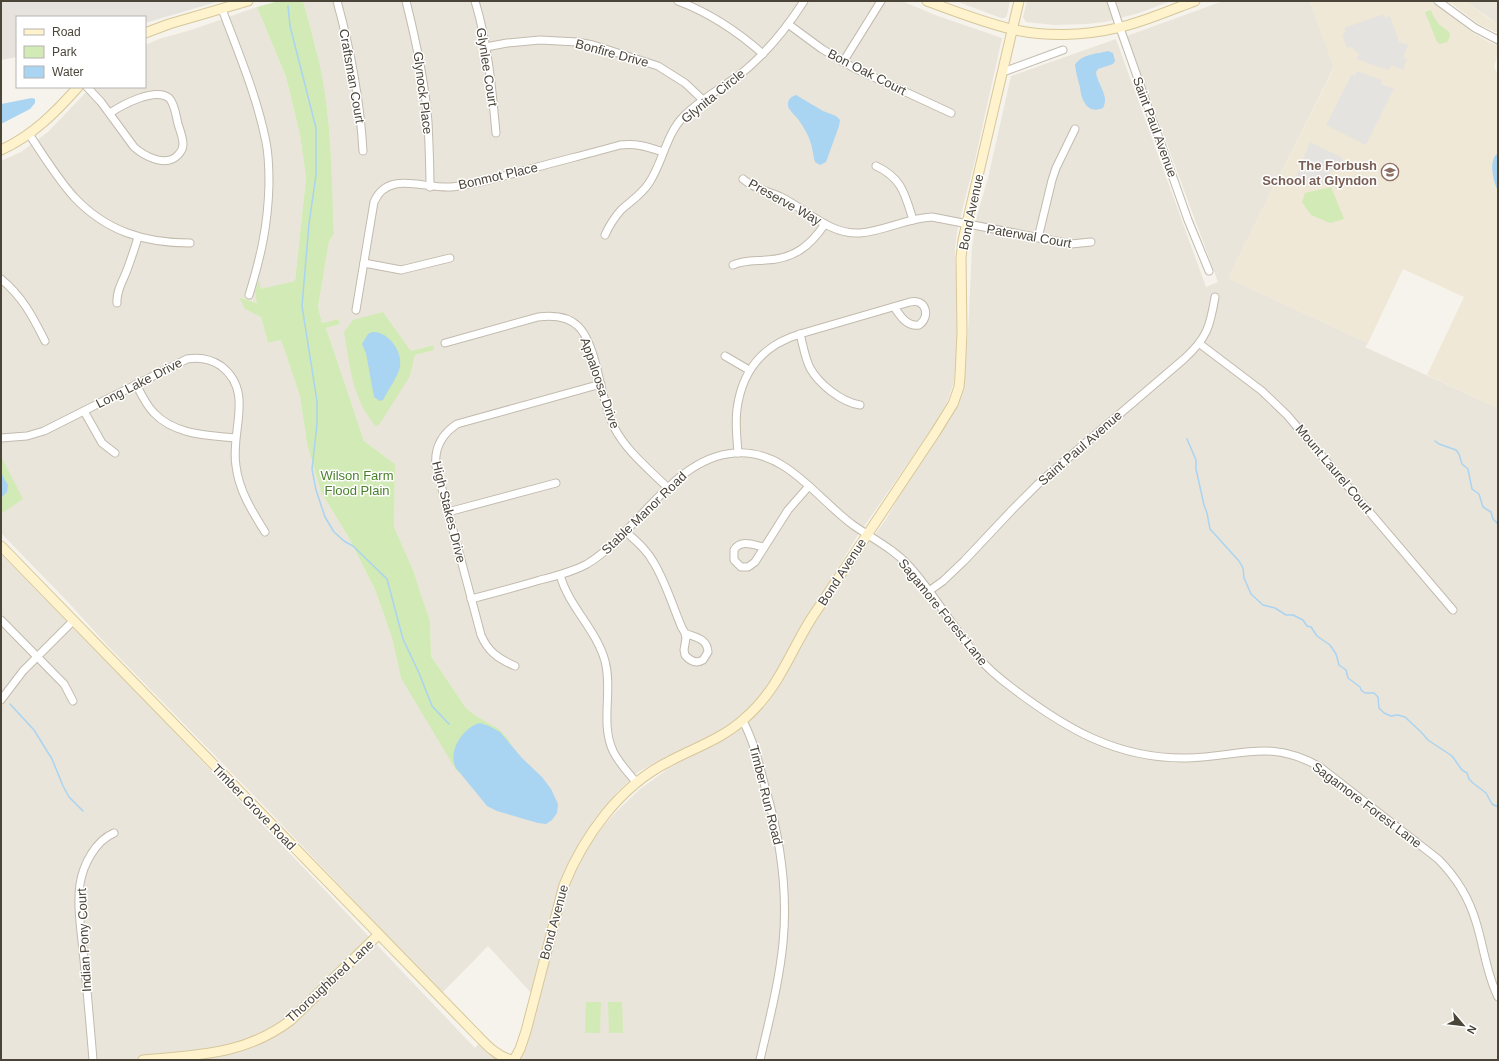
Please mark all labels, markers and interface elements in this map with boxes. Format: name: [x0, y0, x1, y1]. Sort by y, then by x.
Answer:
legend: [16, 16, 146, 88]
text: Road: [52, 25, 81, 39]
street label: Glynlee Court: [473, 27, 501, 108]
street label: Craftsman Court: [336, 28, 368, 125]
street label: Bonfire Drive: [574, 36, 650, 70]
text: Park: [52, 45, 78, 59]
street label: Bon Oak Court: [825, 46, 909, 98]
street label: Glynock Place: [410, 51, 436, 135]
text: Water: [52, 65, 84, 79]
street label: Glynita Circle: [678, 66, 748, 126]
street label: Saint Paul Avenue: [1130, 75, 1180, 179]
place label: The Forbush School at Glyndon: [1262, 158, 1377, 188]
street label: Bonmot Place: [457, 160, 539, 192]
school or university icon: The Forbush School at Glyndon: [1380, 162, 1400, 182]
street label: Bond Avenue: [956, 173, 986, 251]
street label: Preserve Way: [746, 176, 825, 228]
street label: Paterwal Court: [985, 221, 1073, 251]
street label: Appaloosa Drive: [577, 335, 623, 431]
street label: Long Lake Drive: [93, 355, 185, 411]
street label: Saint Paul Avenue: [1035, 408, 1125, 488]
street label: Mount Laurel Court: [1292, 422, 1376, 517]
street label: High Stakes Drive: [429, 460, 469, 564]
park label: Wilson Farm Flood Plain: [321, 468, 393, 498]
street label: Stable Manor Road: [599, 469, 689, 557]
street label: Bond Avenue: [815, 536, 869, 608]
street label: Sagamore Forest Lane: [895, 556, 991, 668]
street label: Timber Run Road: [746, 744, 786, 846]
street label: Sagamore Forest Lane: [1309, 759, 1425, 851]
street label: Timber Grove Road: [209, 761, 299, 853]
street label: Bond Avenue: [537, 883, 571, 961]
street label: Indian Pony Court: [74, 887, 94, 992]
street label: Thoroughbred Lane: [283, 937, 377, 1025]
north arrow: [1443, 1005, 1483, 1045]
text: N: [1465, 1023, 1479, 1036]

